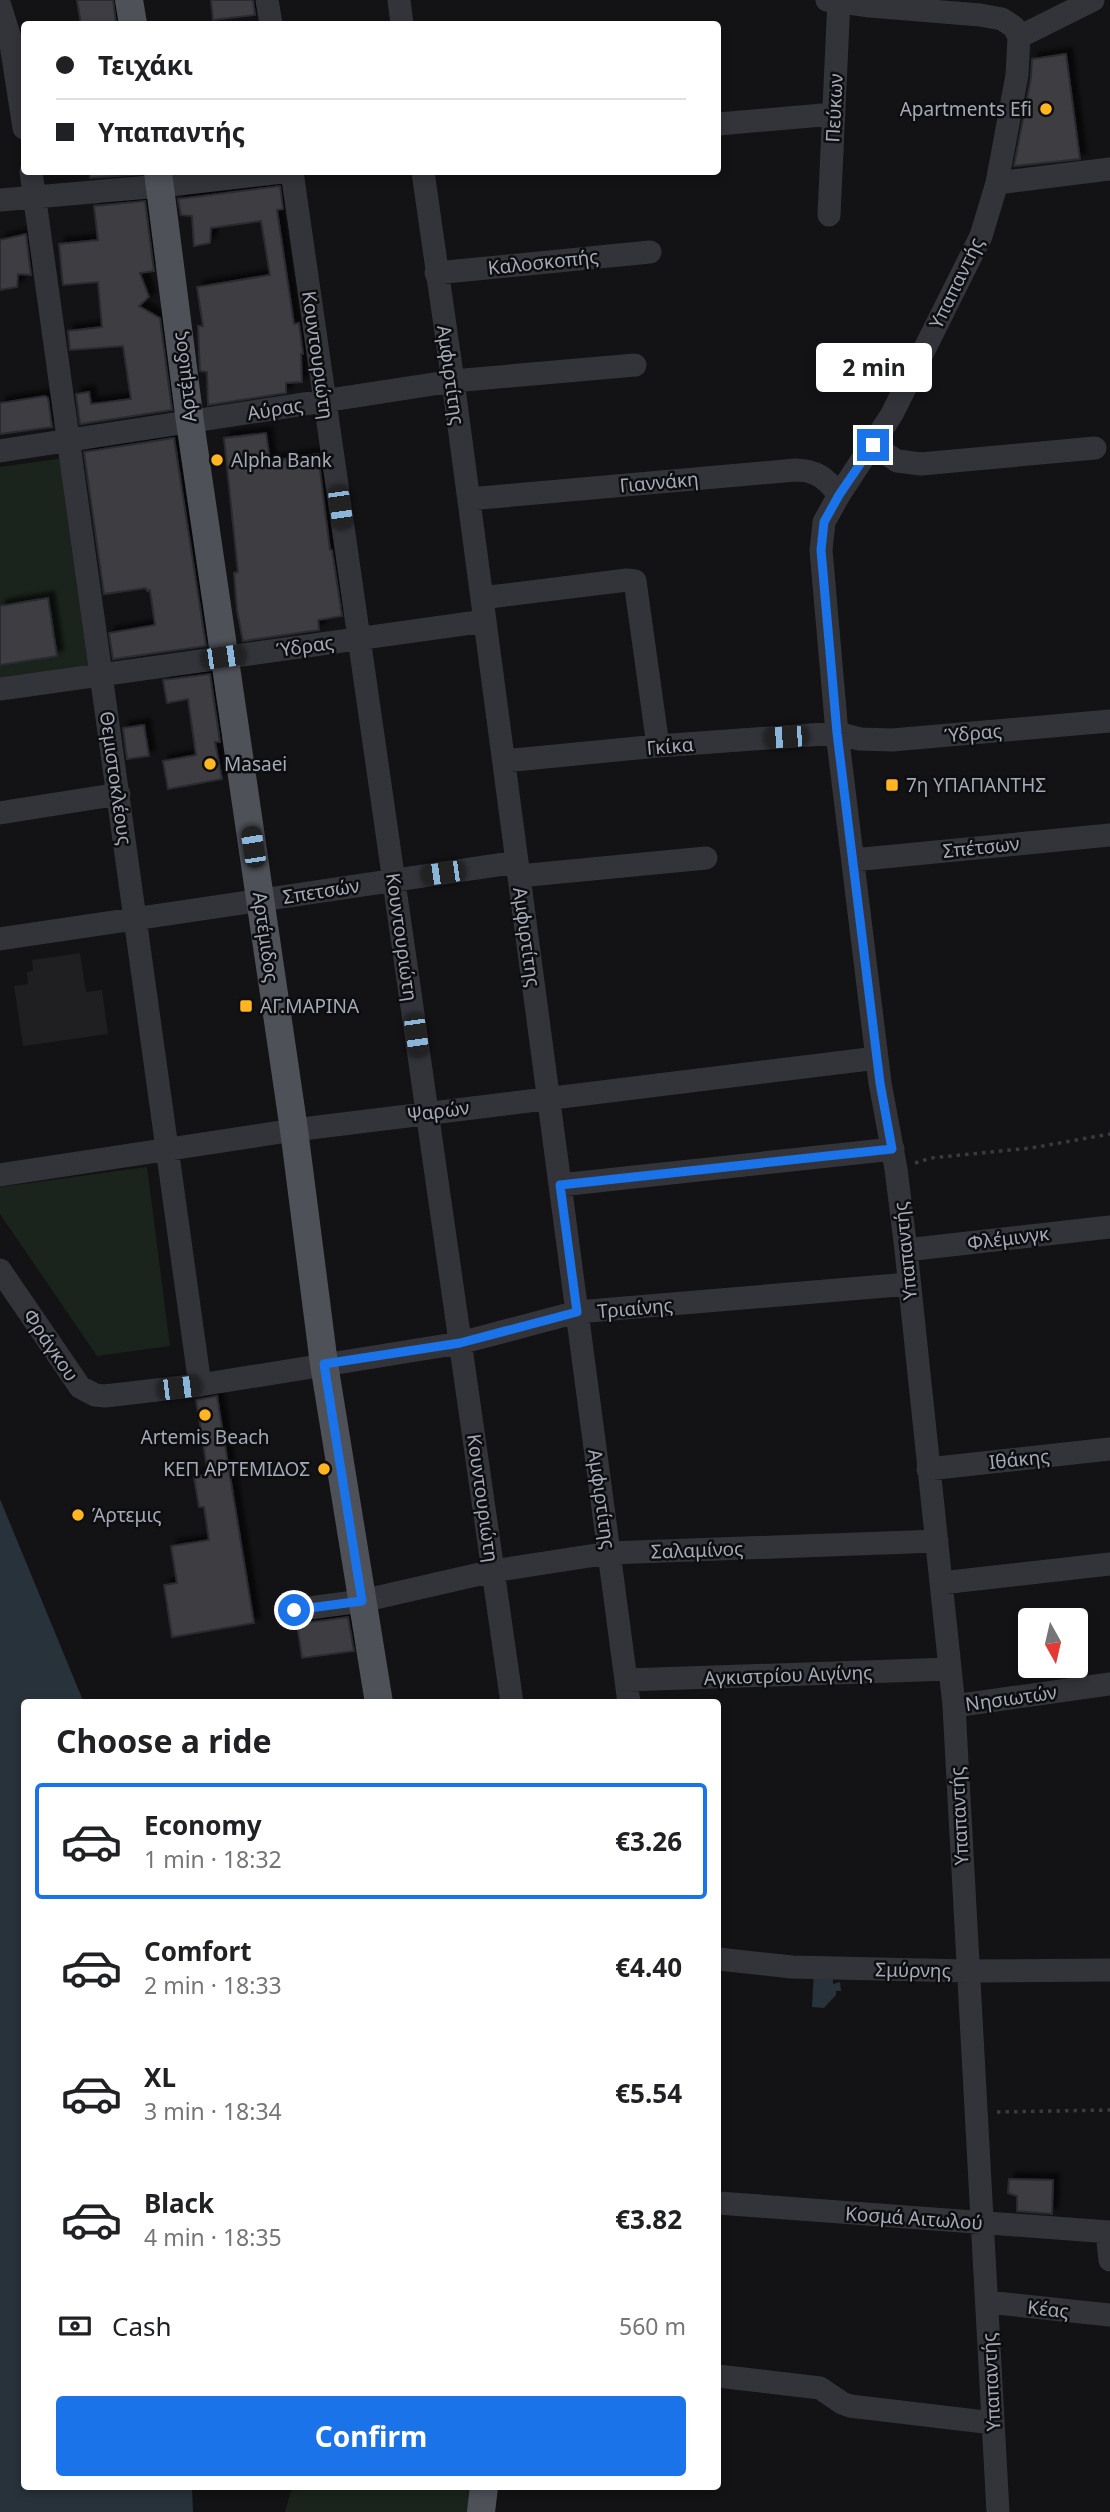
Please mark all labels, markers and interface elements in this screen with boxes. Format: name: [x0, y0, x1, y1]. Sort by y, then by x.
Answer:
text: Τειχάκι: [98, 47, 193, 83]
street label: Πεύκων: [819, 73, 849, 143]
place label: Apartments Efi: [900, 96, 1032, 122]
marker: Apartments Efi: [1038, 101, 1054, 117]
text: Υπαπαντής: [98, 114, 245, 150]
street label: Υπαπαντής: [923, 233, 989, 333]
street label: Καλοσκοπής: [486, 243, 600, 281]
street label: Κουντουριώτη: [296, 289, 340, 421]
street label: Αμφιρτίτης: [431, 323, 471, 427]
street label: Αρτέμιδος: [166, 330, 202, 424]
callout: 2 min: [815, 344, 931, 392]
text: 2 min: [842, 351, 906, 383]
street label: Αύρας: [245, 392, 305, 426]
route end: [857, 429, 889, 461]
place label: Alpha Bank: [231, 447, 332, 473]
marker: Alpha Bank: [209, 452, 225, 468]
street label: Γιαννάκη: [618, 466, 700, 498]
car: [327, 485, 354, 529]
street label: Ύδρας: [275, 629, 335, 663]
car: [201, 644, 246, 670]
street label: Θεμιστοκλέους: [94, 710, 138, 846]
street label: Ύδρας: [943, 718, 1003, 748]
car: [765, 725, 808, 749]
street label: Γκίκα: [645, 731, 695, 761]
place label: Masaei: [224, 751, 287, 777]
marker: Masaei: [202, 756, 218, 772]
place label: 7η ΥΠΑΠΑΝΤΗΣ: [906, 772, 1046, 798]
marker: 7η ΥΠΑΠΑΝΤΗΣ: [884, 777, 900, 793]
car: [240, 825, 267, 869]
street label: Σπέτσων: [941, 830, 1021, 864]
car: [421, 860, 466, 886]
street label: Κουντουριώτη: [380, 871, 424, 1003]
street label: Σπετσών: [281, 872, 361, 910]
street label: Αμφιρτίτης: [507, 885, 547, 989]
street label: Αρτέμιδος: [247, 890, 285, 984]
place label: ΑΓ.ΜΑΡΙΝΑ: [260, 993, 360, 1019]
marker: ΑΓ.ΜΑΡΙΝΑ: [238, 998, 254, 1014]
car: [403, 1013, 430, 1057]
street label: Ψαρών: [405, 1094, 471, 1128]
street label: Υπαπαντής: [887, 1201, 923, 1301]
street label: Φλέμινγκ: [966, 1220, 1050, 1256]
street label: Τριαίνης: [596, 1292, 674, 1324]
street label: Φράγκου: [17, 1304, 85, 1386]
car: [157, 1375, 202, 1401]
marker: Artemis Beach: [197, 1407, 213, 1423]
place label: Artemis Beach: [141, 1424, 269, 1450]
street label: Κουντουριώτη: [461, 1432, 505, 1564]
street label: Ιθάκης: [988, 1443, 1050, 1475]
street label: Αμφιρτίτης: [582, 1447, 622, 1551]
place label: ΚΕΠ ΑΡΤΕΜΙΔΟΣ: [163, 1456, 310, 1482]
marker: ΚΕΠ ΑΡΤΕΜΙΔΟΣ: [316, 1461, 332, 1477]
place label: Άρτεμις: [92, 1502, 162, 1528]
marker: Άρτεμις: [70, 1507, 86, 1523]
street label: Σαλαμίνος: [650, 1535, 744, 1565]
route start: [278, 1594, 310, 1626]
north arrow: [1018, 1608, 1088, 1678]
map controls: [1018, 1608, 1088, 1678]
street label: Αγκιστρίου Αιγίνης: [703, 1659, 873, 1691]
street label: Νησιωτών: [964, 1679, 1059, 1717]
text: Choose a ride: [56, 1719, 272, 1762]
street label: Υπαπαντής: [943, 1766, 975, 1866]
text: Economy: [144, 1807, 262, 1843]
icon: car: [60, 1810, 123, 1873]
text: €3.26: [615, 1823, 682, 1859]
text: 1 min · 18:32: [144, 1843, 282, 1875]
text: Comfort: [144, 1933, 252, 1969]
icon: car: [60, 1936, 123, 1999]
text: €4.40: [615, 1949, 682, 1985]
street label: Σμύρνης: [875, 1956, 951, 1984]
text: 2 min · 18:33: [144, 1969, 282, 2001]
text: XL: [144, 2059, 176, 2095]
icon: car: [60, 2062, 123, 2125]
text: €5.54: [615, 2075, 682, 2111]
text: 3 min · 18:34: [144, 2095, 282, 2127]
text: Black: [144, 2185, 214, 2221]
icon: car: [60, 2188, 123, 2251]
street label: Κοσμά Αιτωλού: [844, 2200, 984, 2236]
text: €3.82: [615, 2201, 682, 2237]
text: 4 min · 18:35: [144, 2221, 282, 2253]
street label: Κέας: [1026, 2294, 1070, 2324]
icon: cash: [56, 2307, 94, 2345]
text: Cash: [112, 2308, 172, 2344]
text: 560 m: [619, 2310, 686, 2342]
street label: Υπαπαντής: [975, 2332, 1007, 2432]
button: Confirm: [56, 2396, 686, 2476]

